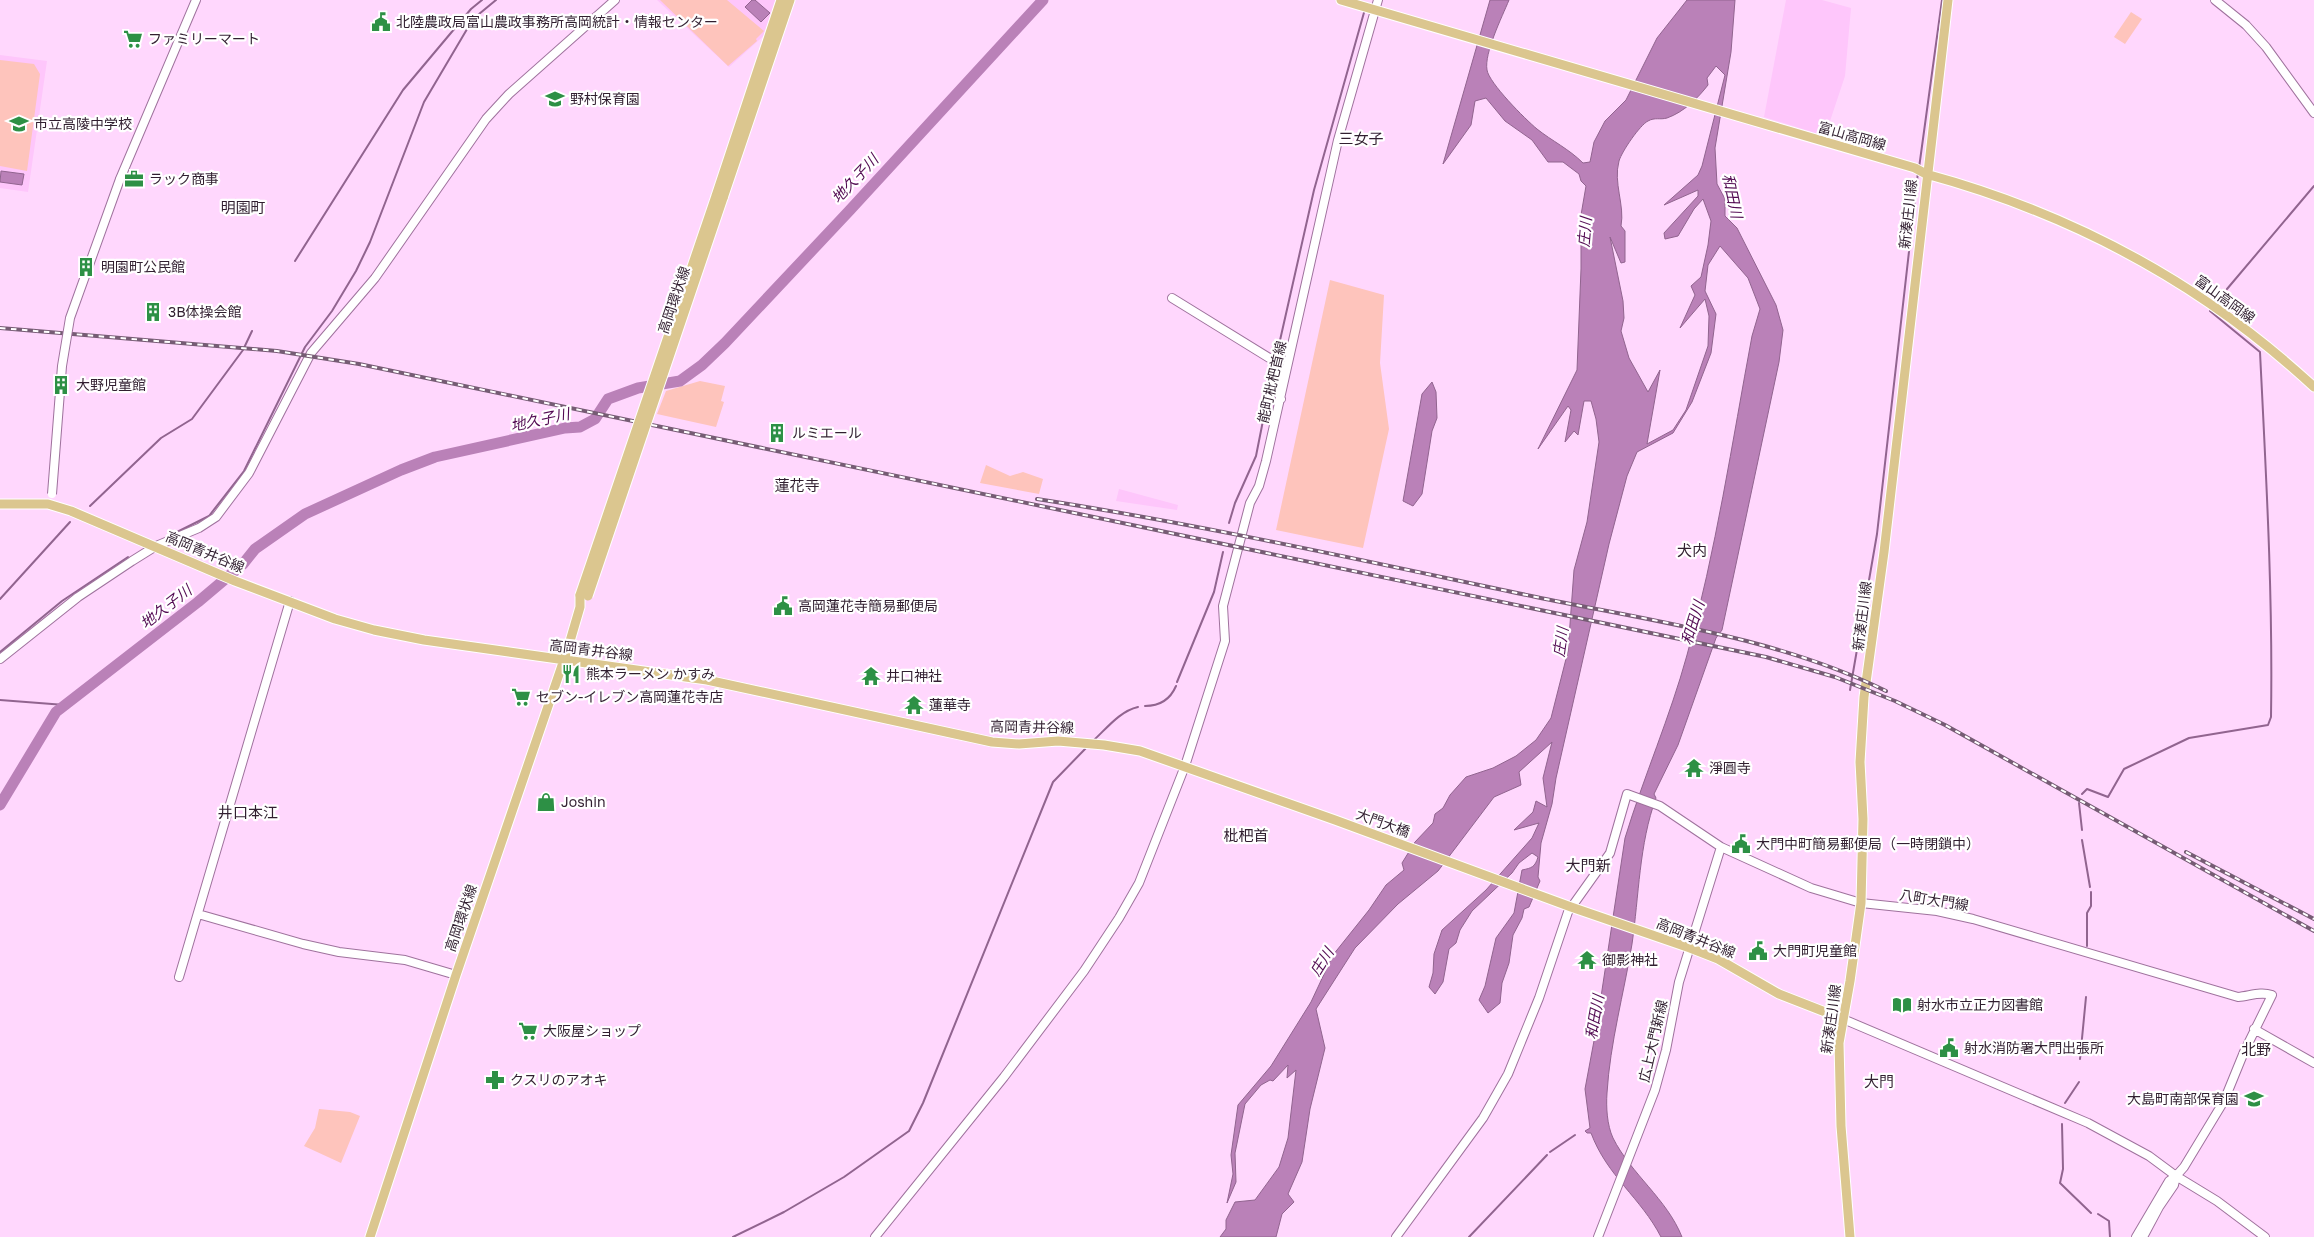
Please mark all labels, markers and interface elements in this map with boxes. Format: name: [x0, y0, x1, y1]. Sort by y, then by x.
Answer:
public building icon: 北陸農政局富山農政事務所高岡統計・情報センター: [370, 11, 392, 33]
place label: 北陸農政局富山農政事務所高岡統計・情報センター: [396, 13, 718, 30]
supermarket icon: ファミリーマート: [122, 28, 144, 50]
place label: ファミリーマート: [148, 30, 260, 47]
school or university icon: 野村保育園: [544, 88, 566, 110]
place label: 野村保育園: [570, 90, 640, 107]
school or university icon: 市立高陵中学校: [8, 113, 30, 135]
place label: 市立高陵中学校: [34, 115, 132, 132]
street label: 富山高岡線: [1816, 118, 1888, 153]
district label: 三女子: [1338, 129, 1384, 147]
water label: 地久子川: [827, 149, 883, 206]
office icon: ラック商事: [123, 168, 145, 190]
place label: ラック商事: [149, 170, 219, 187]
water label: 和田川: [1719, 172, 1747, 222]
street label: 新湊庄川線: [1895, 178, 1920, 250]
district label: 明園町: [220, 198, 266, 216]
water label: 庄川: [1574, 214, 1594, 248]
building icon: 明園町公民館: [75, 256, 97, 278]
place label: 明園町公民館: [101, 258, 185, 275]
street label: 高岡環状線: [654, 264, 693, 336]
street label: 富山高岡線: [2192, 271, 2259, 326]
building icon: 3B体操会館: [142, 301, 164, 323]
place label: 3B体操会館: [168, 303, 242, 320]
street label: 能町枇杷首線: [1254, 339, 1289, 425]
building icon: 大野児童館: [50, 374, 72, 396]
place label: 大野児童館: [76, 376, 146, 393]
water label: 地久子川: [509, 404, 573, 434]
building icon: ルミエール: [766, 422, 788, 444]
place label: ルミエール: [792, 424, 862, 441]
district label: 蓮花寺: [774, 476, 820, 494]
street label: 高岡青井谷線: [163, 527, 247, 576]
district label: 犬内: [1677, 541, 1707, 559]
water label: 地久子川: [136, 579, 196, 632]
street label: 新湊庄川線: [1849, 580, 1874, 652]
public building icon: 高岡蓮花寺簡易郵便局: [772, 595, 794, 617]
place label: 高岡蓮花寺簡易郵便局: [798, 597, 938, 614]
water label: 和田川: [1677, 597, 1708, 647]
water label: 庄川: [1549, 624, 1571, 658]
street label: 高岡青井谷線: [548, 636, 634, 663]
restaurant icon: 熊本ラーメン かすみ: [560, 663, 582, 685]
place label: 熊本ラーメン かすみ: [586, 665, 715, 682]
temple icon: 井口神社: [860, 665, 882, 687]
place label: 井口神社: [886, 667, 942, 684]
supermarket icon: セブン-イレブン高岡蓮花寺店: [510, 686, 532, 708]
place label: セブン-イレブン高岡蓮花寺店: [536, 688, 723, 705]
temple icon: 蓮華寺: [903, 694, 925, 716]
place label: 蓮華寺: [929, 696, 971, 713]
street label: 高岡青井谷線: [990, 717, 1074, 736]
temple icon: 淨圓寺: [1683, 757, 1705, 779]
place label: 淨圓寺: [1709, 759, 1751, 776]
shop icon: Joshin: [535, 791, 557, 813]
place label: Joshin: [561, 793, 606, 810]
district label: 井口本江: [218, 803, 278, 821]
street label: 大門大橋: [1354, 805, 1412, 840]
district label: 枇杷首: [1223, 826, 1269, 844]
public building icon: 大門中町簡易郵便局（一時閉鎖中）: [1730, 833, 1752, 855]
place label: 大門中町簡易郵便局（一時閉鎖中）: [1756, 835, 1980, 852]
district label: 大門新: [1565, 856, 1611, 874]
street label: 高岡環状線: [441, 882, 480, 954]
street label: 八町大門線: [1898, 886, 1970, 913]
street label: 高岡青井谷線: [1654, 914, 1738, 961]
public building icon: 大門町児童館: [1747, 940, 1769, 962]
water label: 庄川: [1306, 942, 1338, 979]
place label: 大門町児童館: [1773, 942, 1857, 959]
temple icon: 御影神社: [1576, 949, 1598, 971]
place label: 御影神社: [1602, 951, 1658, 968]
street label: 新湊庄川線: [1817, 983, 1844, 1055]
water label: 和田川: [1581, 991, 1607, 1041]
library icon: 射水市立正力図書館: [1891, 994, 1913, 1016]
place label: 射水市立正力図書館: [1917, 996, 2043, 1013]
street label: 広上大門新線: [1635, 998, 1670, 1084]
supermarket icon: 大阪屋ショップ: [517, 1020, 539, 1042]
place label: 大阪屋ショップ: [543, 1022, 641, 1039]
public building icon: 射水消防署大門出張所: [1938, 1037, 1960, 1059]
place label: 射水消防署大門出張所: [1964, 1039, 2104, 1056]
district label: 北野: [2241, 1040, 2271, 1058]
pharmacy icon: クスリのアオキ: [484, 1069, 506, 1091]
place label: クスリのアオキ: [510, 1071, 608, 1088]
district label: 大門: [1864, 1072, 1894, 1090]
school or university icon: 大島町南部保育園: [2243, 1088, 2265, 1110]
place label: 大島町南部保育園: [2127, 1090, 2239, 1107]

